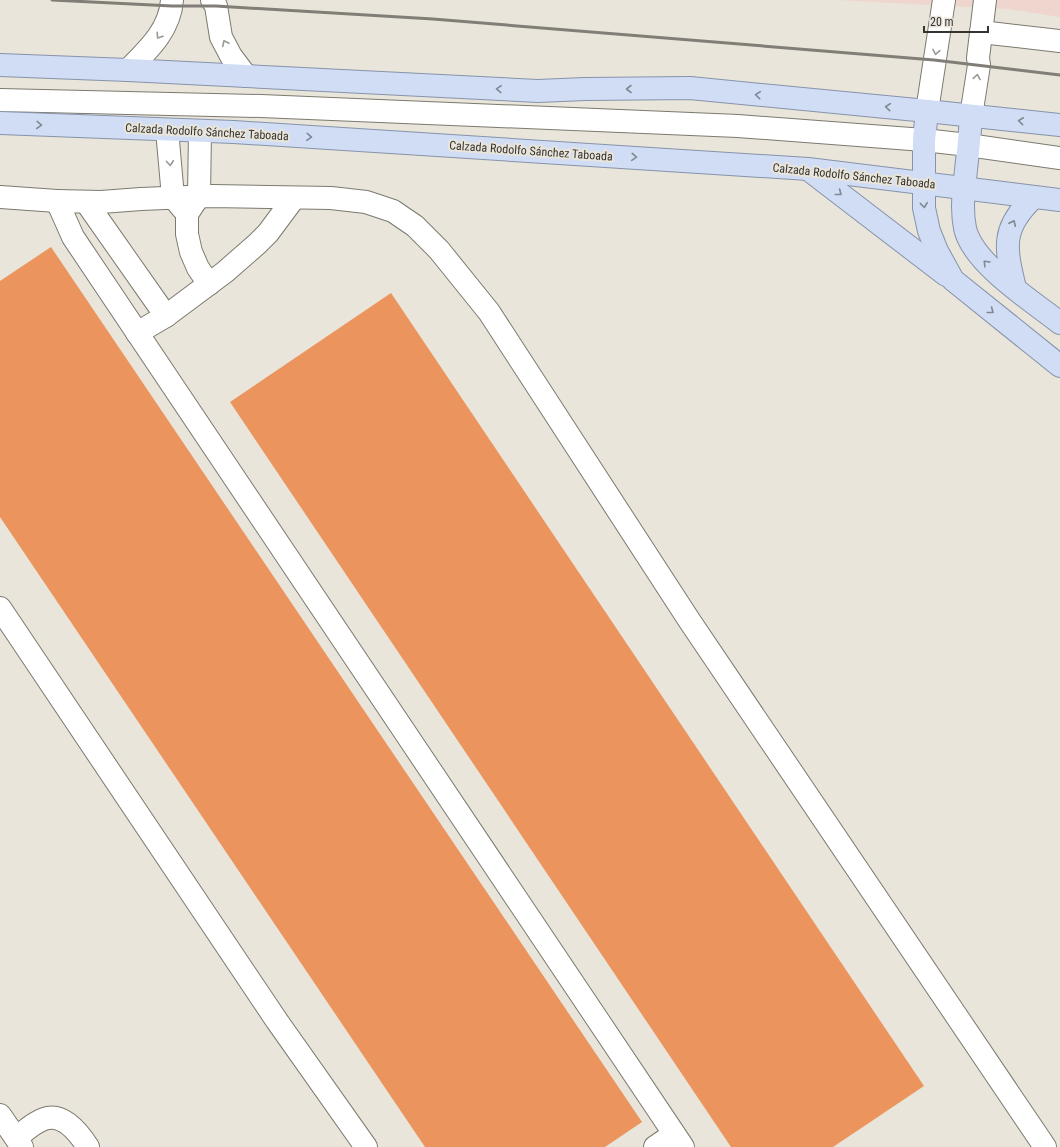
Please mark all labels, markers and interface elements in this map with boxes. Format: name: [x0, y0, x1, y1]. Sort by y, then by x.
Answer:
scale bar: [924, 8, 988, 34]
text: 20 m: [930, 15, 954, 29]
one-way arrow: [156, 32, 164, 39]
one-way arrow: [222, 40, 230, 48]
one-way arrow: [932, 49, 940, 55]
one-way arrow: [972, 74, 981, 81]
one-way arrow: [496, 85, 502, 94]
one-way arrow: [626, 85, 632, 93]
one-way arrow: [755, 90, 761, 99]
one-way arrow: [885, 103, 891, 112]
one-way arrow: [1018, 117, 1024, 126]
one-way arrow: [36, 120, 42, 129]
street label: Calzada Rodolfo Sánchez Taboada: [125, 121, 289, 143]
one-way arrow: [306, 132, 312, 141]
street label: Calzada Rodolfo Sánchez Taboada: [449, 138, 613, 164]
one-way arrow: [631, 153, 637, 162]
one-way arrow: [166, 160, 175, 166]
street label: Calzada Rodolfo Sánchez Taboada: [772, 160, 936, 192]
one-way arrow: [834, 188, 841, 195]
one-way arrow: [920, 202, 929, 208]
one-way arrow: [1009, 220, 1017, 227]
one-way arrow: [983, 260, 991, 268]
one-way arrow: [987, 306, 994, 313]

